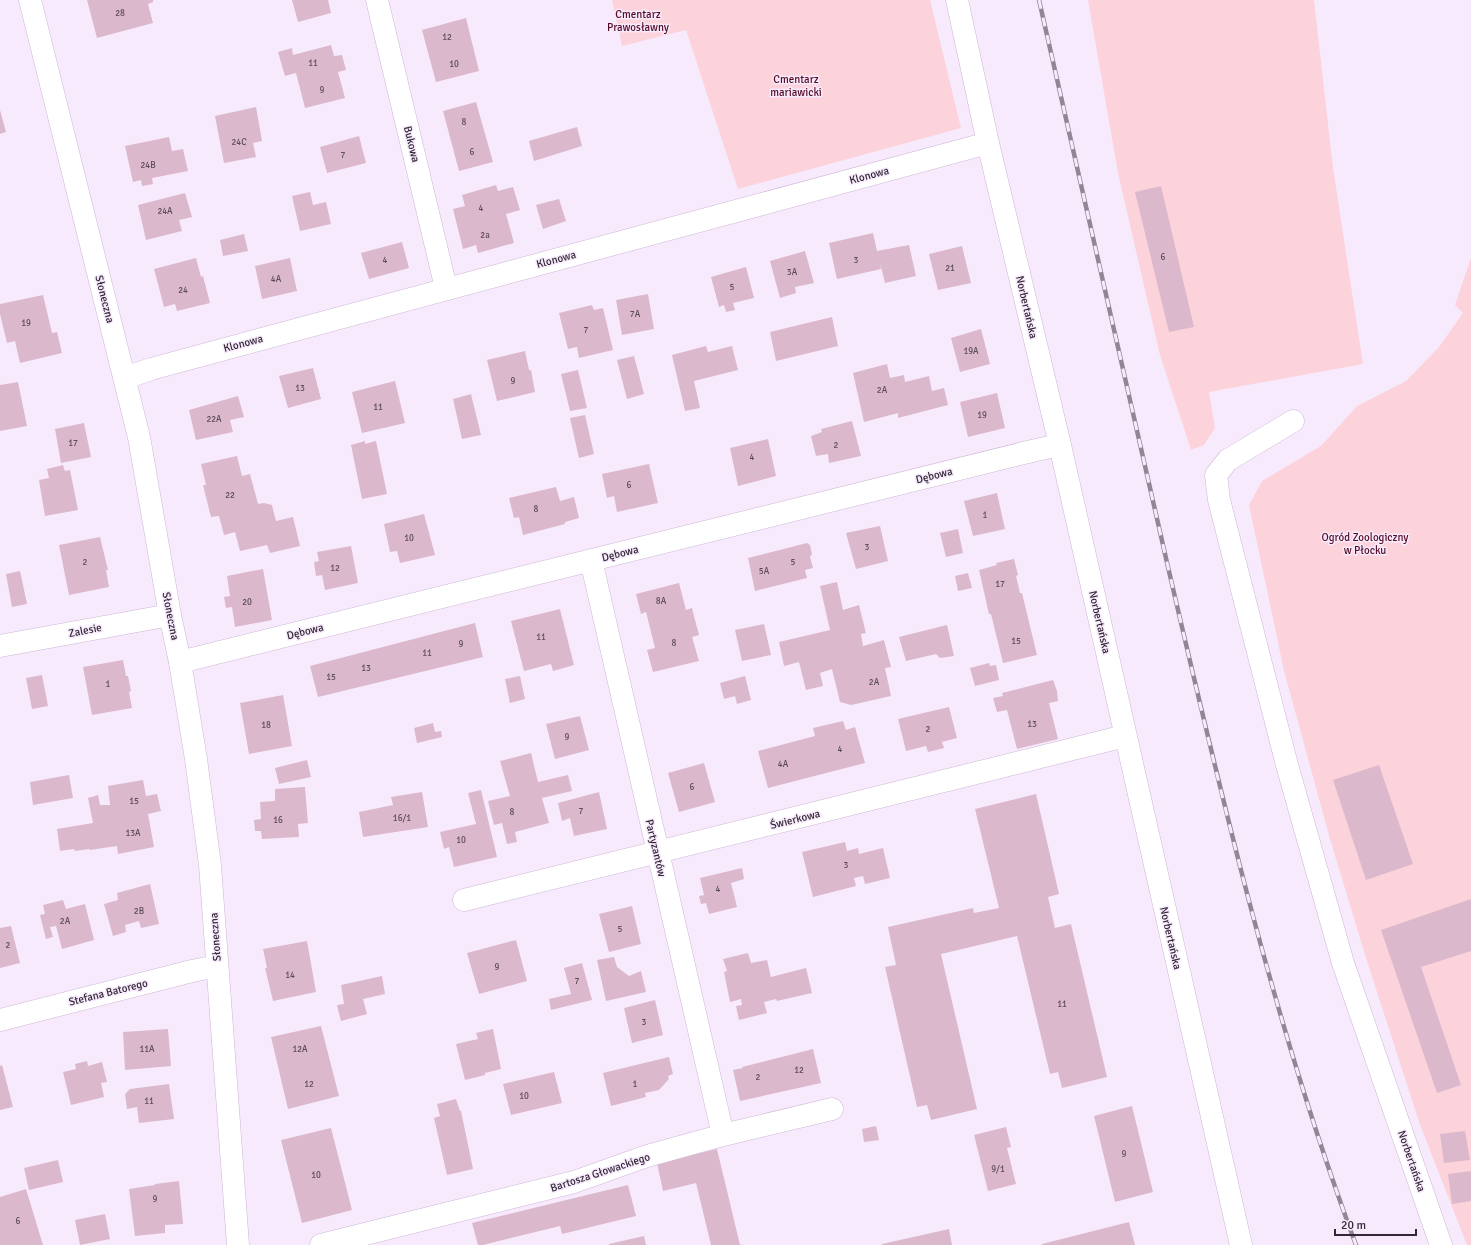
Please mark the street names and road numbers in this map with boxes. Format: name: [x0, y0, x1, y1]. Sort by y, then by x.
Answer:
street label: Bukowa: [401, 125, 422, 164]
street label: Klonowa: [848, 164, 891, 187]
street label: Klonowa: [535, 248, 578, 271]
street label: Słoneczna: [92, 274, 117, 325]
street label: Norbertańska: [1013, 274, 1040, 340]
street label: Klonowa: [222, 332, 265, 355]
street label: Dębowa: [914, 465, 954, 486]
street label: Dębowa: [600, 543, 640, 564]
street label: Norbertańska: [1086, 589, 1113, 655]
street label: Słoneczna: [159, 591, 182, 642]
street label: Zalesie: [67, 621, 103, 640]
street label: Dębowa: [285, 621, 325, 642]
street label: Świerkowa: [769, 806, 822, 832]
street label: Partyzantów: [643, 818, 668, 878]
street label: Norbertańska: [1157, 905, 1184, 971]
street label: Słoneczna: [207, 912, 224, 962]
street label: Stefana Batorego: [67, 976, 149, 1009]
street label: Norbertańska: [1395, 1129, 1428, 1194]
street label: Bartosza Głowackiego: [549, 1150, 652, 1195]

